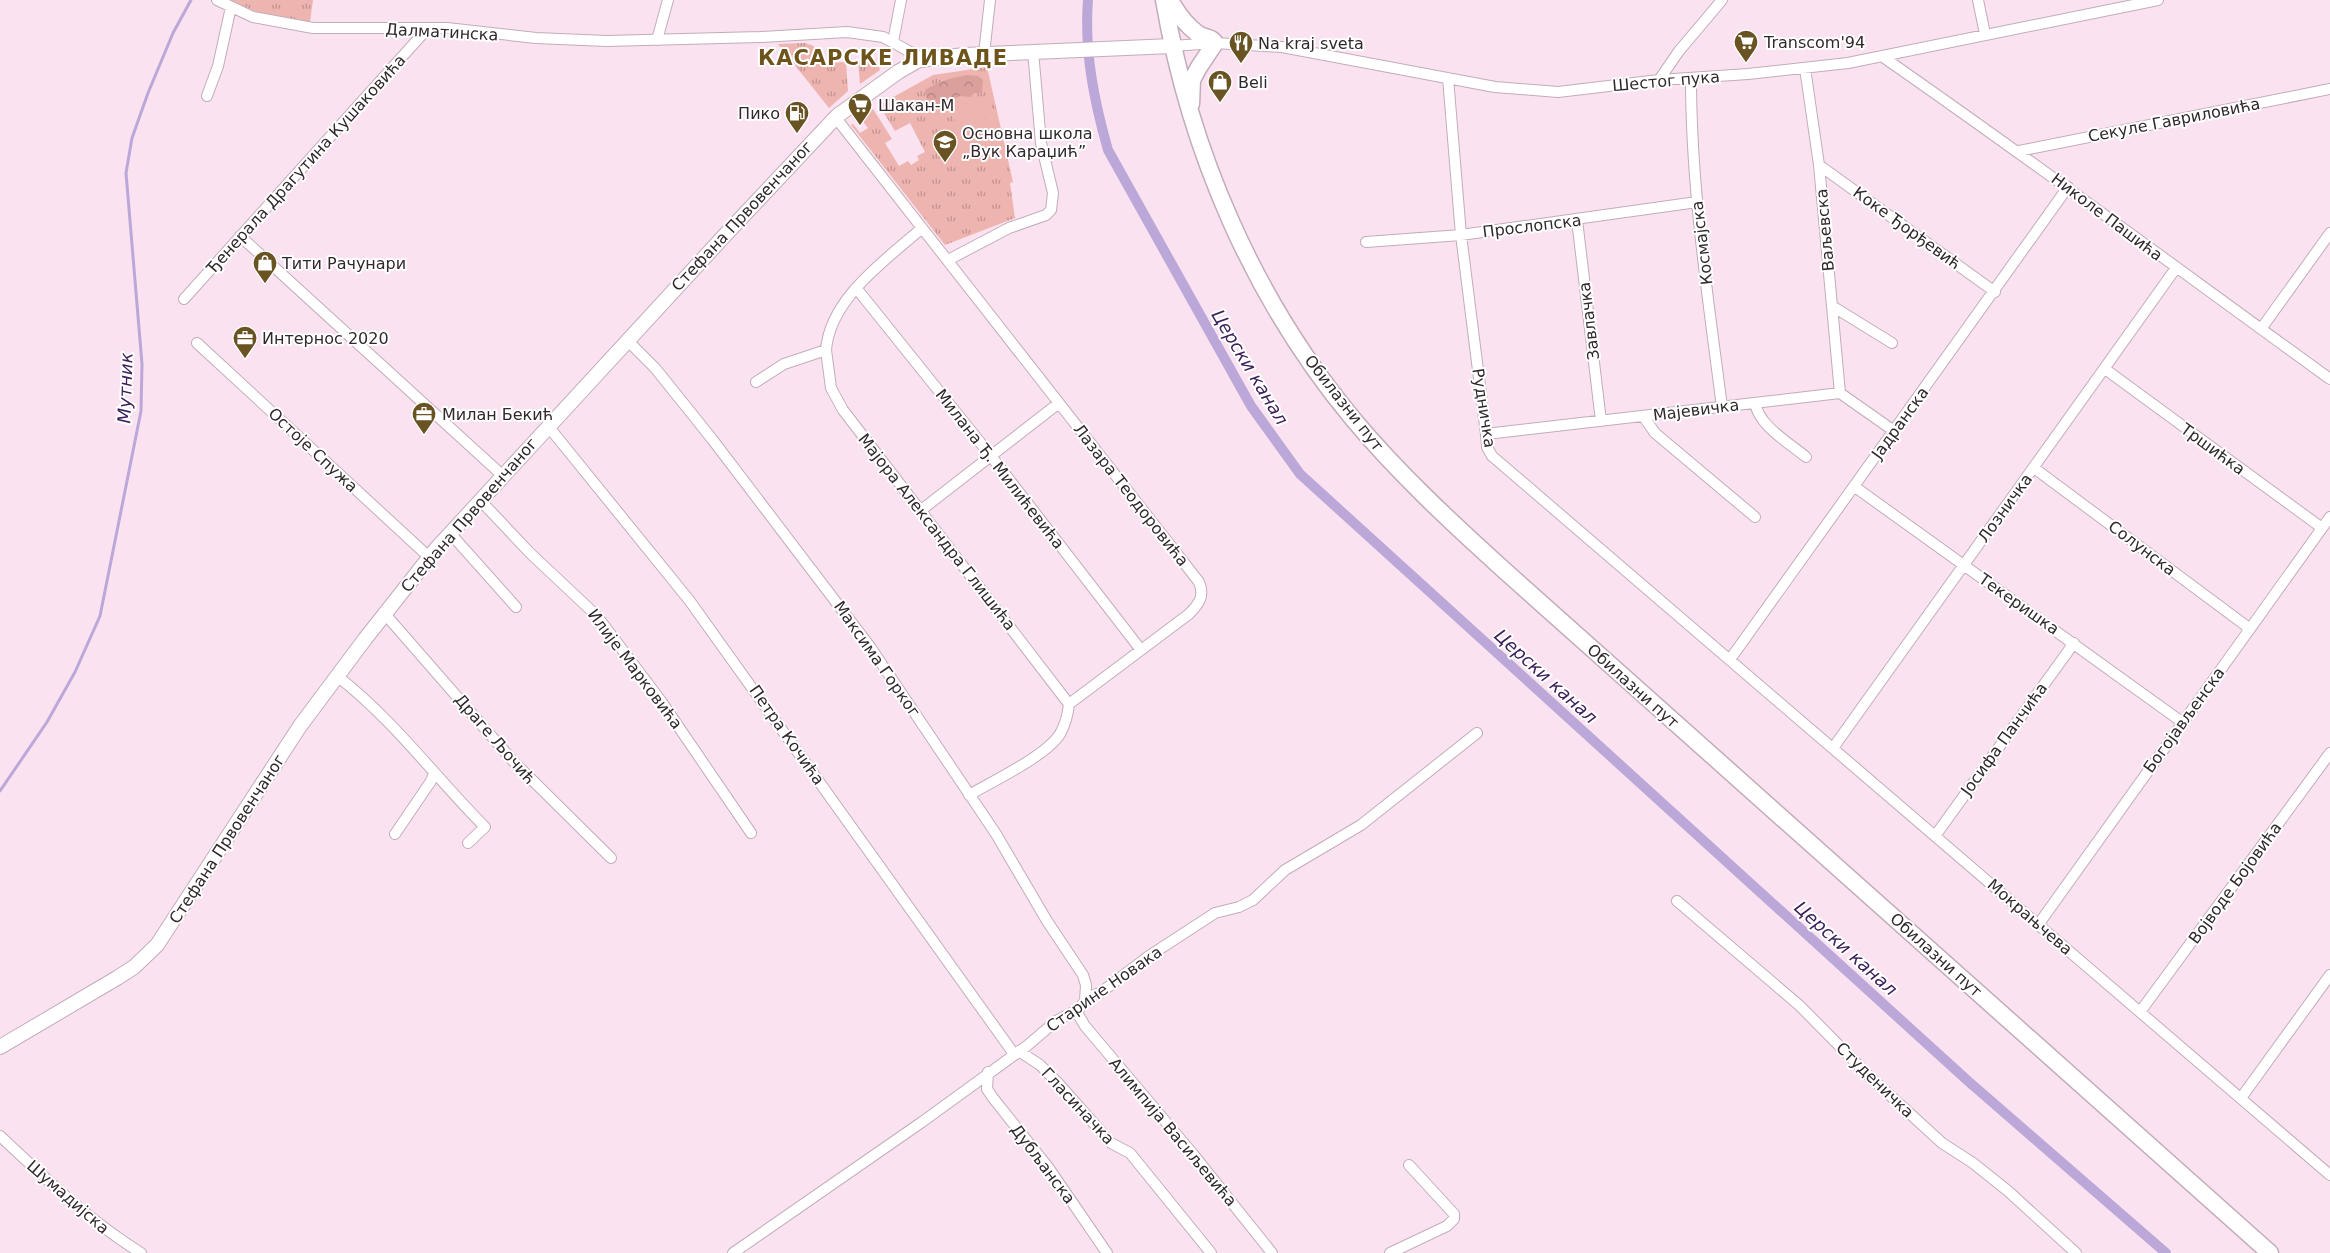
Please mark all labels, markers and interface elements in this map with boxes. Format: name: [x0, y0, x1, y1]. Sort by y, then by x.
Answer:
street label: Далматинска: [385, 20, 499, 44]
supermarket icon: Transcom'94: [1733, 29, 1759, 63]
restaurant icon: Na kraj sveta: [1228, 30, 1254, 64]
place label: Transcom'94: [1763, 33, 1865, 52]
place label: Na kraj sveta: [1258, 34, 1364, 53]
district label: КАСАРСКЕ ЛИВАДЕ: [758, 46, 1008, 70]
street label: Ђенерала Драгутина Кушаковића: [202, 51, 409, 278]
street label: Шестог пука: [1612, 67, 1720, 95]
shop icon: Beli: [1207, 69, 1233, 103]
place label: Beli: [1238, 73, 1268, 92]
supermarket icon: Шакан-М: [847, 92, 873, 126]
street label: Секуле Гавриловића: [2086, 94, 2262, 146]
place label: Шакан-М: [878, 96, 954, 115]
fuel station icon: Пико: [784, 100, 810, 134]
place label: Пико: [738, 104, 780, 123]
place label: Основна школа „Вук Караџић”: [962, 124, 1093, 161]
school or university icon: Основна школа „Вук Караџић”: [932, 129, 958, 163]
street label: Стефана Првовенчаног: [667, 137, 817, 295]
street label: Николе Пашића: [2048, 169, 2166, 265]
street label: Коке Ђорђевић: [1849, 183, 1965, 273]
street label: Ваљевска: [1812, 188, 1838, 272]
street label: Космајска: [1687, 200, 1717, 286]
street label: Прослопска: [1481, 211, 1583, 241]
shop icon: Тити Рачунари: [252, 250, 278, 284]
place label: Тити Рачунари: [281, 254, 406, 273]
street label: Завлачка: [1575, 281, 1603, 361]
water label: Церски канал: [1207, 306, 1293, 428]
office icon: Интернос 2020: [232, 325, 258, 359]
place label: Интернос 2020: [262, 329, 389, 348]
street label: Обилазни пут: [1301, 351, 1387, 455]
water label: Мутник: [113, 352, 137, 424]
street label: Рудничка: [1468, 367, 1500, 449]
street label: Јадранска: [1867, 383, 1932, 463]
street label: Милана Ђ. Милићевића: [932, 385, 1068, 553]
street label: Мајевичка: [1652, 395, 1740, 425]
office icon: Милан Бекић: [411, 401, 437, 435]
street label: Остоје Спужа: [264, 404, 362, 496]
place label: Милан Бекић: [442, 405, 553, 424]
street label: Тршићка: [2176, 419, 2249, 479]
street label: Лазара Теодоровића: [1069, 420, 1193, 570]
street label: Мајора Александра Глишића: [854, 430, 1020, 634]
street label: Стефана Првовенчаног: [397, 434, 541, 596]
street label: Лозничка: [1974, 470, 2036, 546]
street label: Солунска: [2105, 517, 2179, 579]
street label: Текеришка: [1974, 569, 2063, 639]
street label: Максима Горког: [830, 597, 924, 721]
street label: Илије Марковића: [584, 605, 686, 733]
water label: Церски канал: [1490, 624, 1602, 728]
street label: Обилазни пут: [1583, 640, 1683, 732]
street label: Богојављенска: [2139, 664, 2229, 776]
street label: Јосифа Панчића: [1956, 679, 2051, 800]
street label: Петра Кочића: [746, 681, 828, 789]
street label: Драге Љочић: [451, 690, 539, 788]
street label: Стефана Првовенчаног: [165, 751, 289, 927]
street label: Војводе Бојовића: [2185, 819, 2285, 947]
street label: Мокрањчева: [1984, 875, 2076, 959]
water label: Церски канал: [1790, 896, 1902, 1000]
street label: Обилазни пут: [1886, 909, 1986, 1001]
street label: Старине Новака: [1043, 942, 1165, 1036]
street label: Студеничка: [1832, 1038, 1918, 1122]
street label: Алимпија Васиљевића: [1105, 1054, 1241, 1210]
street label: Гласиначка: [1038, 1064, 1118, 1148]
street label: Дубљанска: [1007, 1120, 1079, 1208]
street label: Шумадијска: [23, 1156, 113, 1238]

